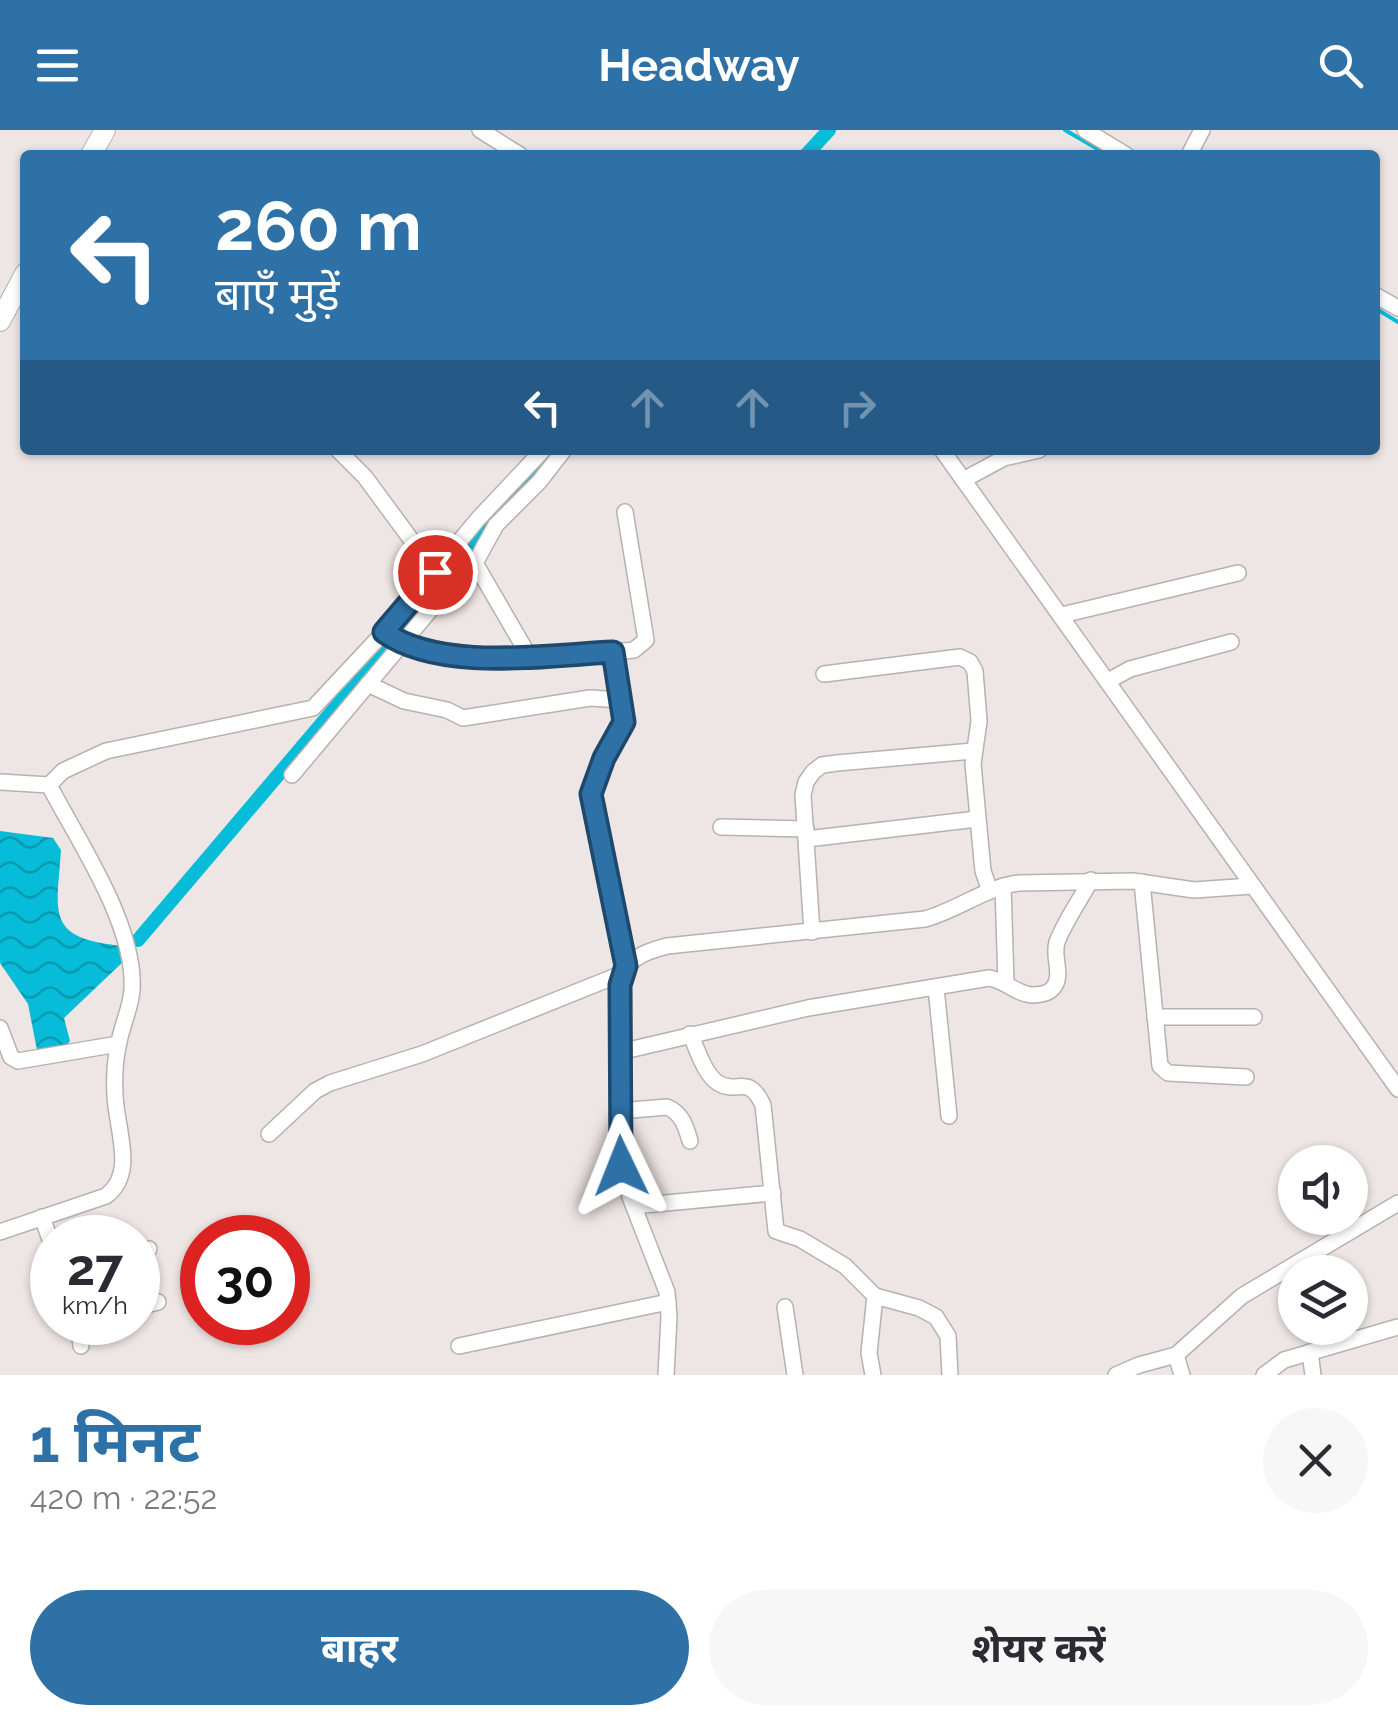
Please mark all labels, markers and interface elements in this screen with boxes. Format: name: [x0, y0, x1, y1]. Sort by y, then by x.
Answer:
icon: menu: [30, 38, 85, 93]
icon: search: [1313, 38, 1368, 93]
text: Headway: [598, 39, 800, 92]
text: 260 m: [215, 184, 422, 266]
icon: left: [50, 190, 180, 320]
text: बाएँ मुड़ें: [215, 268, 340, 321]
icon: left: [515, 380, 570, 435]
icon: ahead: [620, 380, 675, 435]
icon: ahead: [725, 380, 780, 435]
icon: right: [830, 380, 885, 435]
pin: [393, 530, 478, 615]
icon: arrive: [408, 545, 463, 600]
position arrow: [569, 1114, 673, 1218]
map controls: [1278, 1145, 1368, 1345]
button: sound: [1278, 1145, 1368, 1235]
speed limit sign: 30: [180, 1215, 310, 1345]
text: 27: [67, 1238, 123, 1297]
button: layers: [1278, 1255, 1368, 1345]
text: km/h: [62, 1290, 128, 1320]
text: 1 मिनट: [30, 1406, 200, 1476]
button: close: [1263, 1408, 1368, 1513]
text: 420 m · 22:52: [30, 1479, 217, 1516]
button: बाहर: [30, 1590, 689, 1705]
button: शेयर करें: [709, 1590, 1368, 1705]

